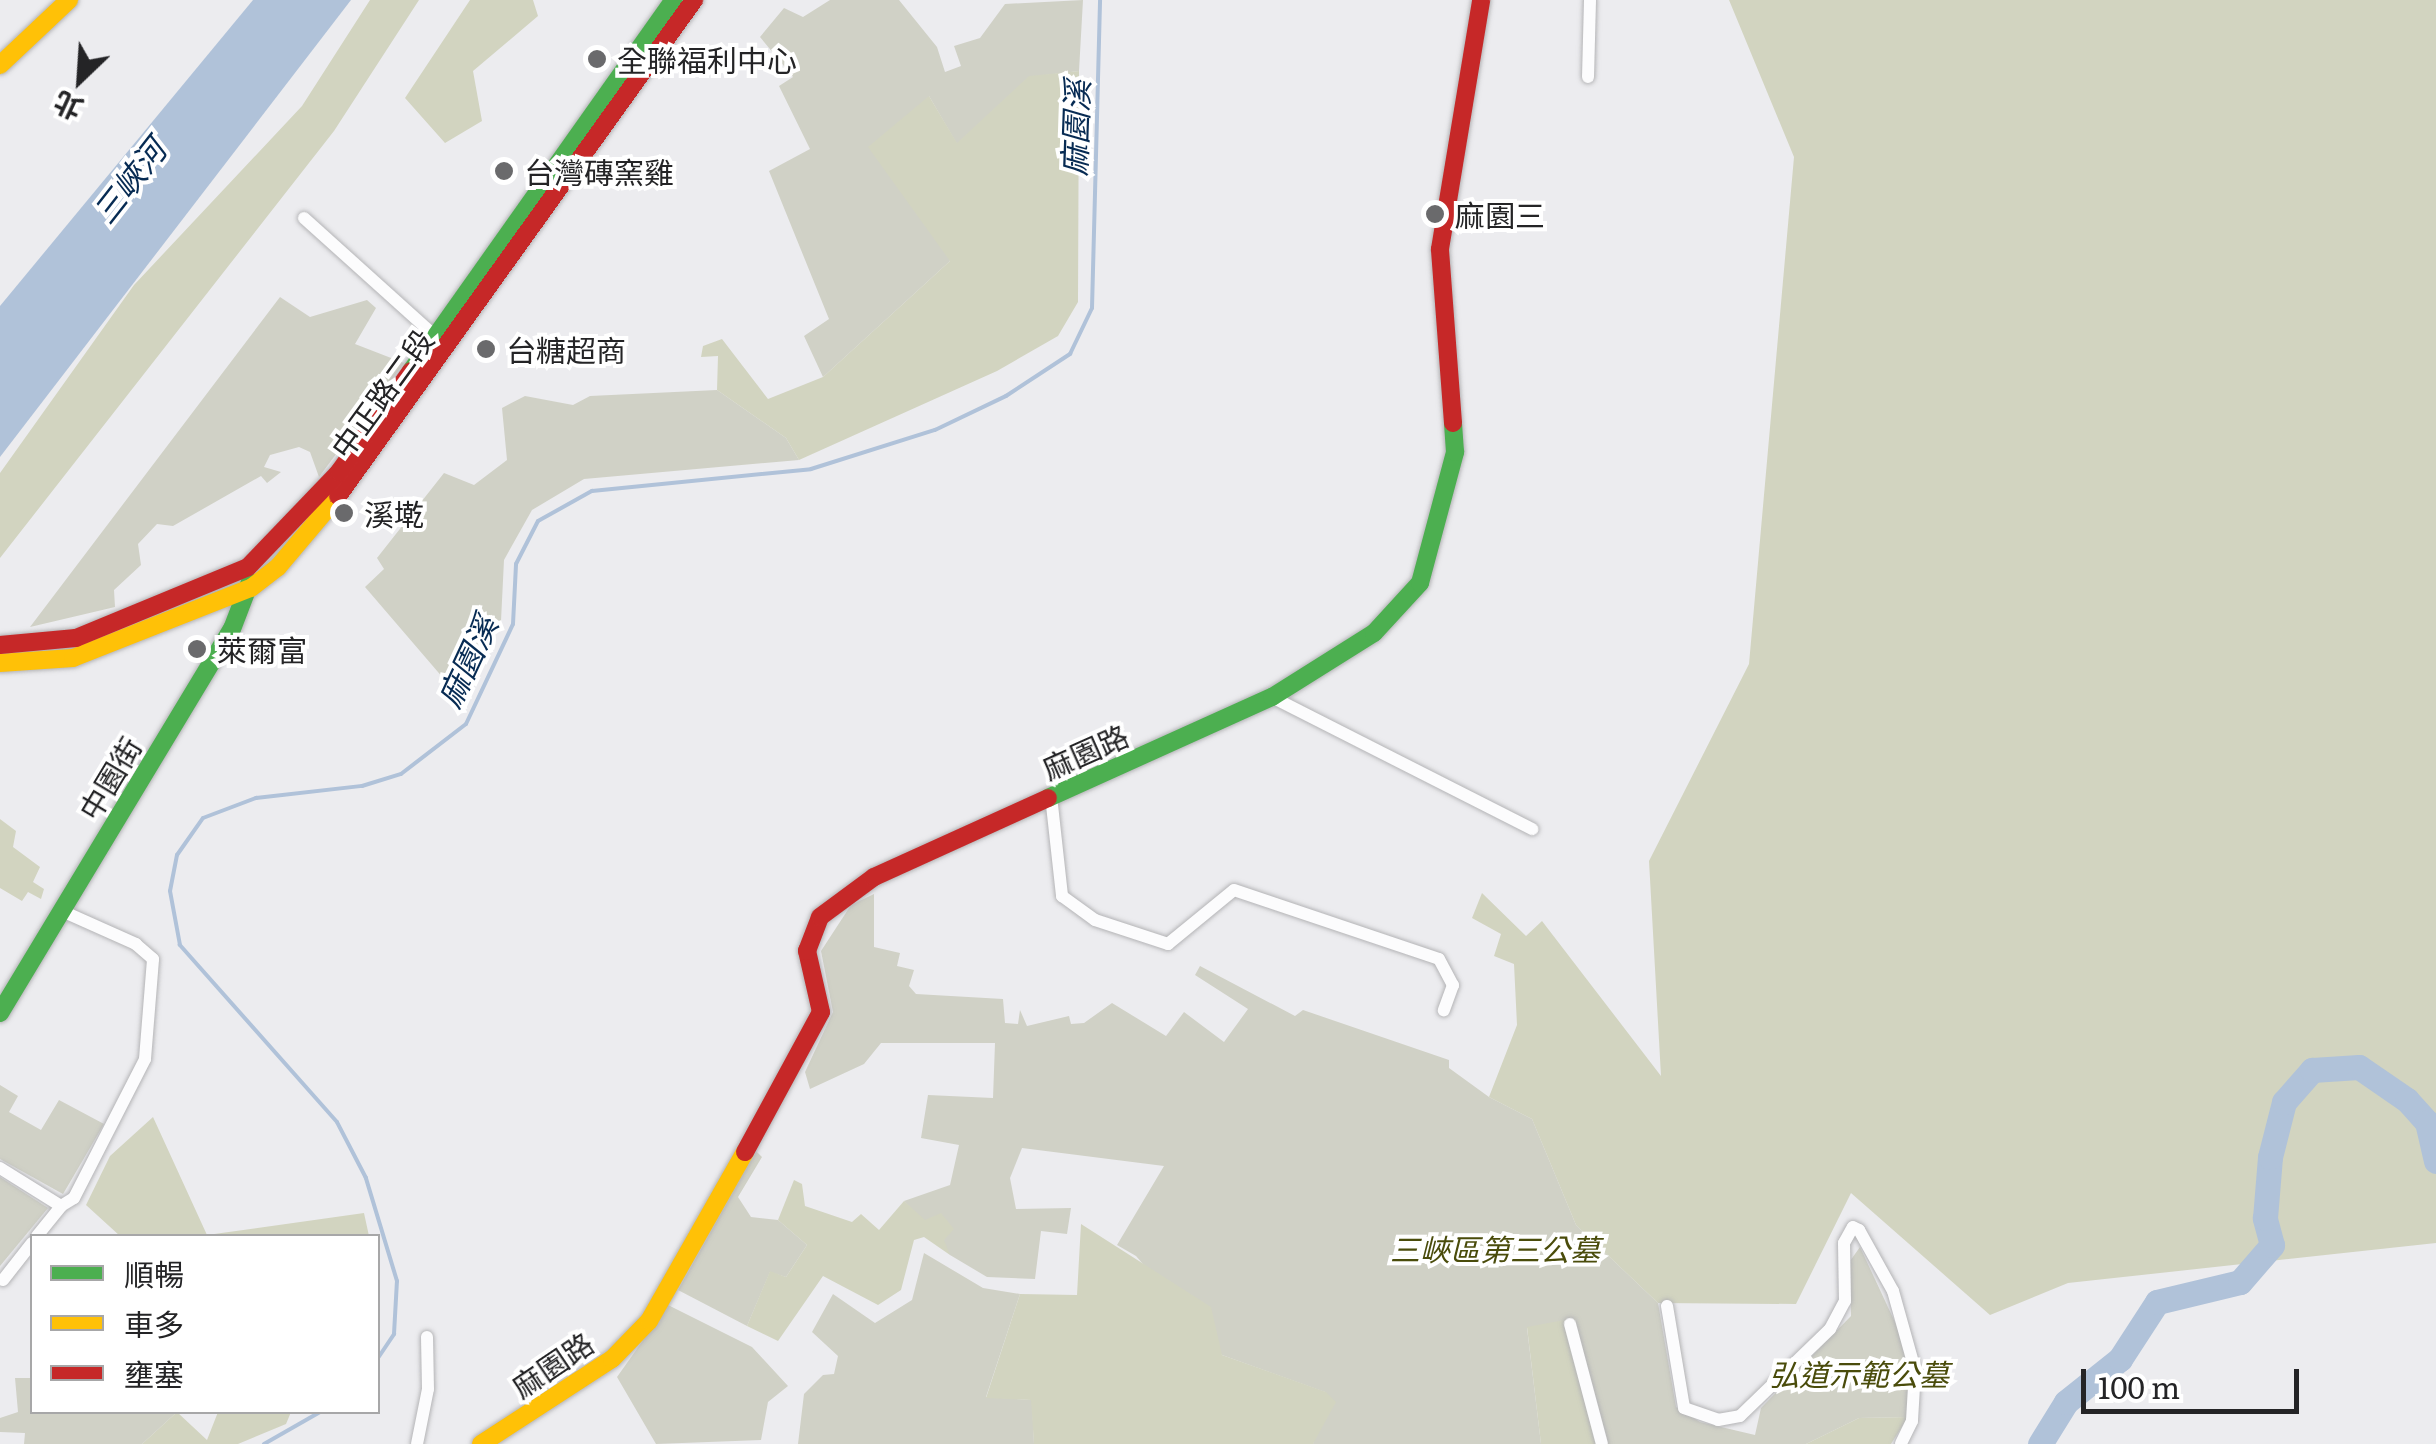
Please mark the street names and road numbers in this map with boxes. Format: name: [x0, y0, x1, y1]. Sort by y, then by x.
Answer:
street label: 中正路二段: [322, 322, 440, 464]
street label: 麻園路: [1037, 716, 1133, 786]
street label: 中園街: [70, 730, 148, 826]
street label: 麻園路: [505, 1324, 599, 1404]

